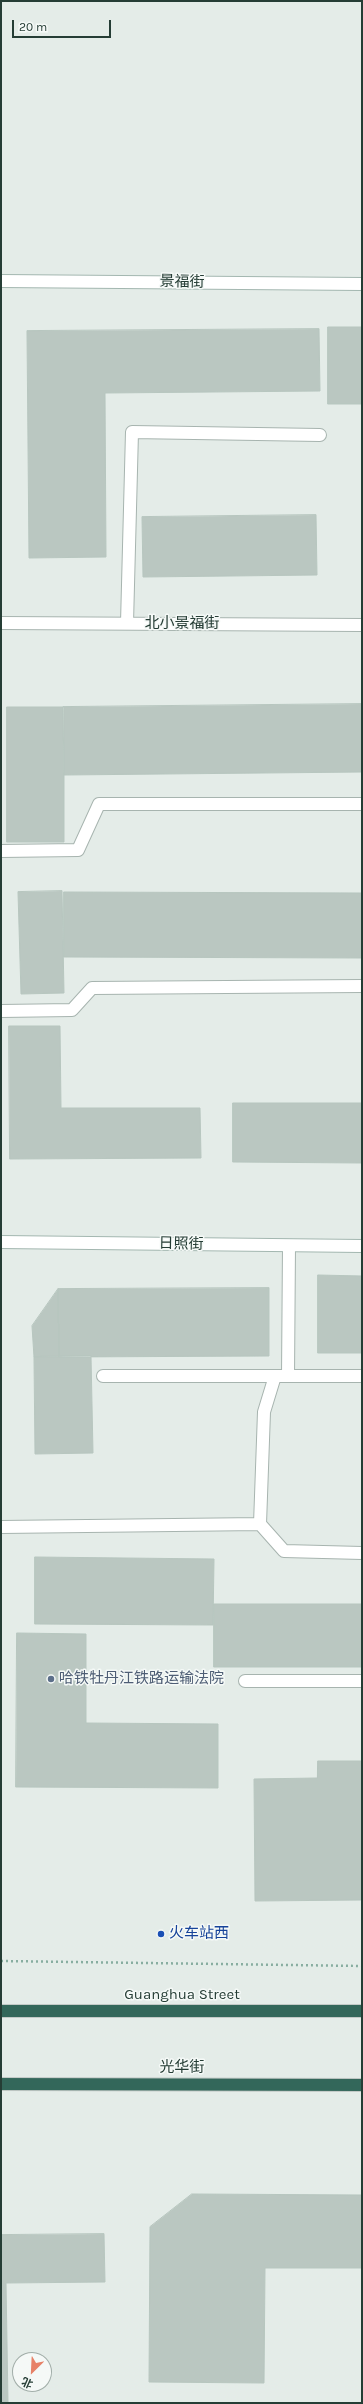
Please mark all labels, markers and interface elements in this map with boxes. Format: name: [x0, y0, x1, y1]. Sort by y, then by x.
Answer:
scale bar: [14, 12, 113, 38]
text: 20 m: [19, 20, 47, 34]
street label: 景福街: [159, 273, 205, 291]
street label: 北小景福街: [145, 615, 219, 633]
street label: 日照街: [158, 1235, 204, 1253]
place label: 哈铁牡丹江铁路运输法院: [59, 1670, 224, 1688]
marker: 哈铁牡丹江铁路运输法院: [46, 1674, 56, 1684]
place label: 火车站西: [169, 1925, 229, 1943]
marker: 火车站西: [156, 1929, 166, 1939]
street label: Guanghua Street: [124, 1986, 240, 2004]
street label: 光华街: [160, 2059, 204, 2077]
north arrow: [12, 2352, 52, 2392]
text: 北: [20, 2374, 35, 2391]

